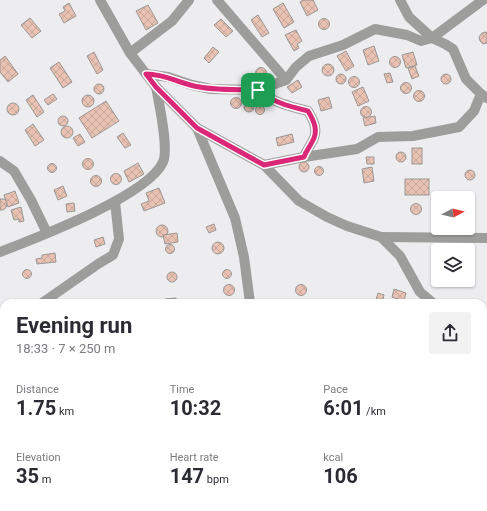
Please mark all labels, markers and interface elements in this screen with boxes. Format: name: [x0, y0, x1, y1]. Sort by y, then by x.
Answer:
pin: [241, 73, 275, 107]
icon: arrive: [247, 79, 269, 101]
north arrow: [431, 191, 475, 235]
map controls: [431, 191, 475, 287]
button: layers: [431, 243, 475, 287]
button: share: [429, 312, 471, 354]
text: Evening run: [16, 313, 132, 338]
text: 18:33 · 7 × 250 m: [16, 341, 115, 356]
text: Distance: [16, 383, 59, 396]
text: Time: [170, 383, 194, 396]
text: Pace: [323, 383, 348, 396]
text: 1.75: [16, 396, 56, 420]
text: 10:32: [170, 396, 221, 420]
text: 6:01: [323, 396, 363, 420]
text: km: [56, 405, 74, 418]
text: /km: [363, 405, 386, 418]
text: Elevation: [16, 451, 61, 464]
text: Heart rate: [170, 451, 219, 464]
text: kcal: [323, 451, 343, 464]
text: 35: [16, 464, 39, 488]
text: 147: [170, 464, 204, 488]
text: 106: [323, 464, 358, 488]
text: m: [39, 473, 51, 486]
text: bpm: [204, 473, 229, 486]

